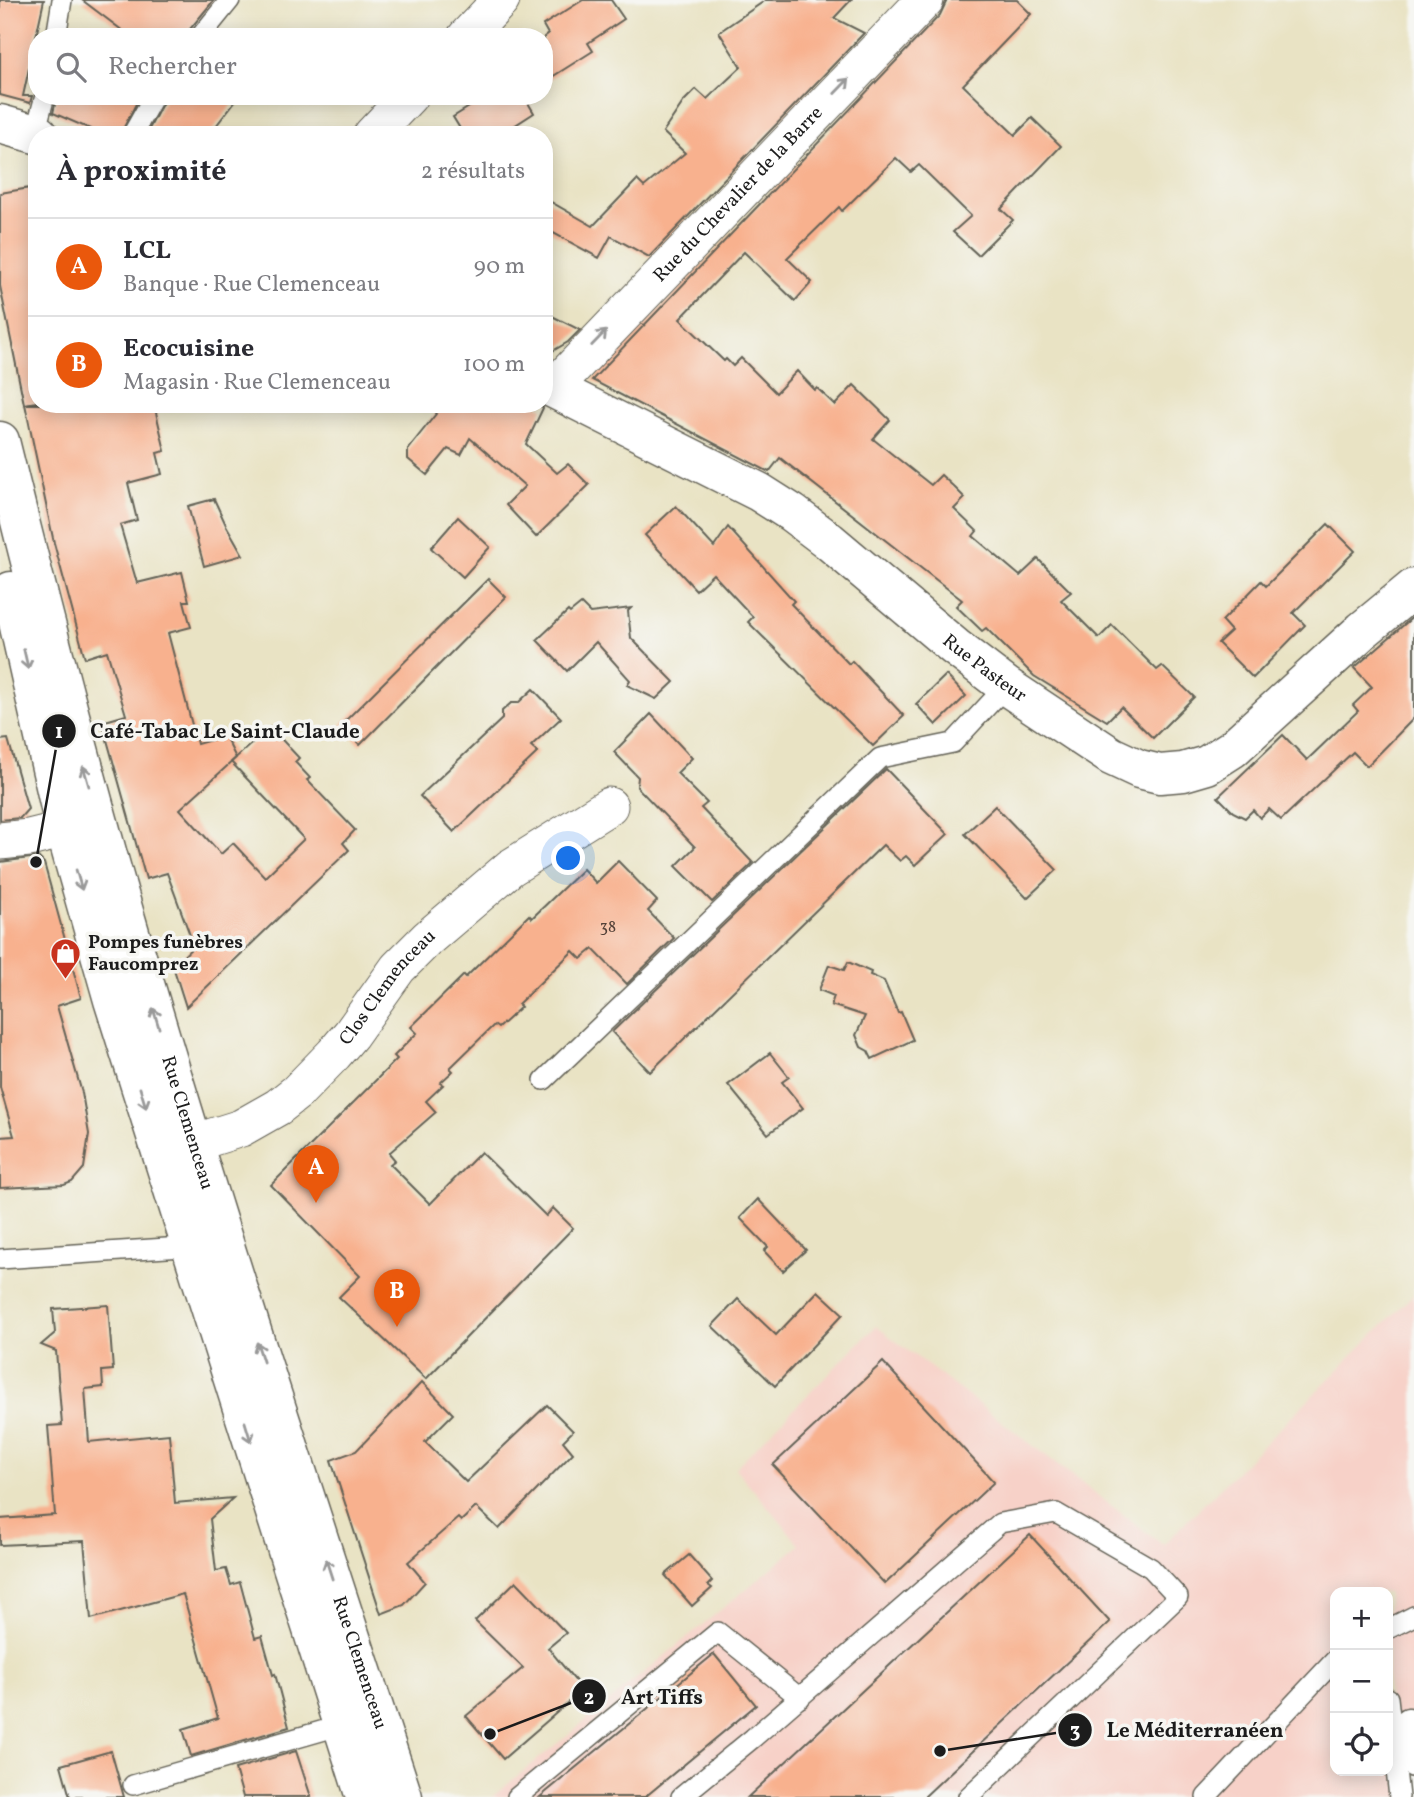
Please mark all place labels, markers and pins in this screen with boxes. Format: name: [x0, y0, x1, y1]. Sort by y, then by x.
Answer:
callout: Café-Tabac Le Saint-Claude: [42, 710, 374, 752]
place label: Pompes funèbres Faucomprez: [88, 930, 243, 978]
shop icon: Pompes funèbres Faucomprez: [48, 937, 82, 981]
pin: A: [293, 1145, 339, 1203]
pin: B: [374, 1269, 420, 1327]
callout: Art Tiffs: [572, 1675, 717, 1717]
callout: Le Méditerranéen: [1057, 1709, 1297, 1751]

